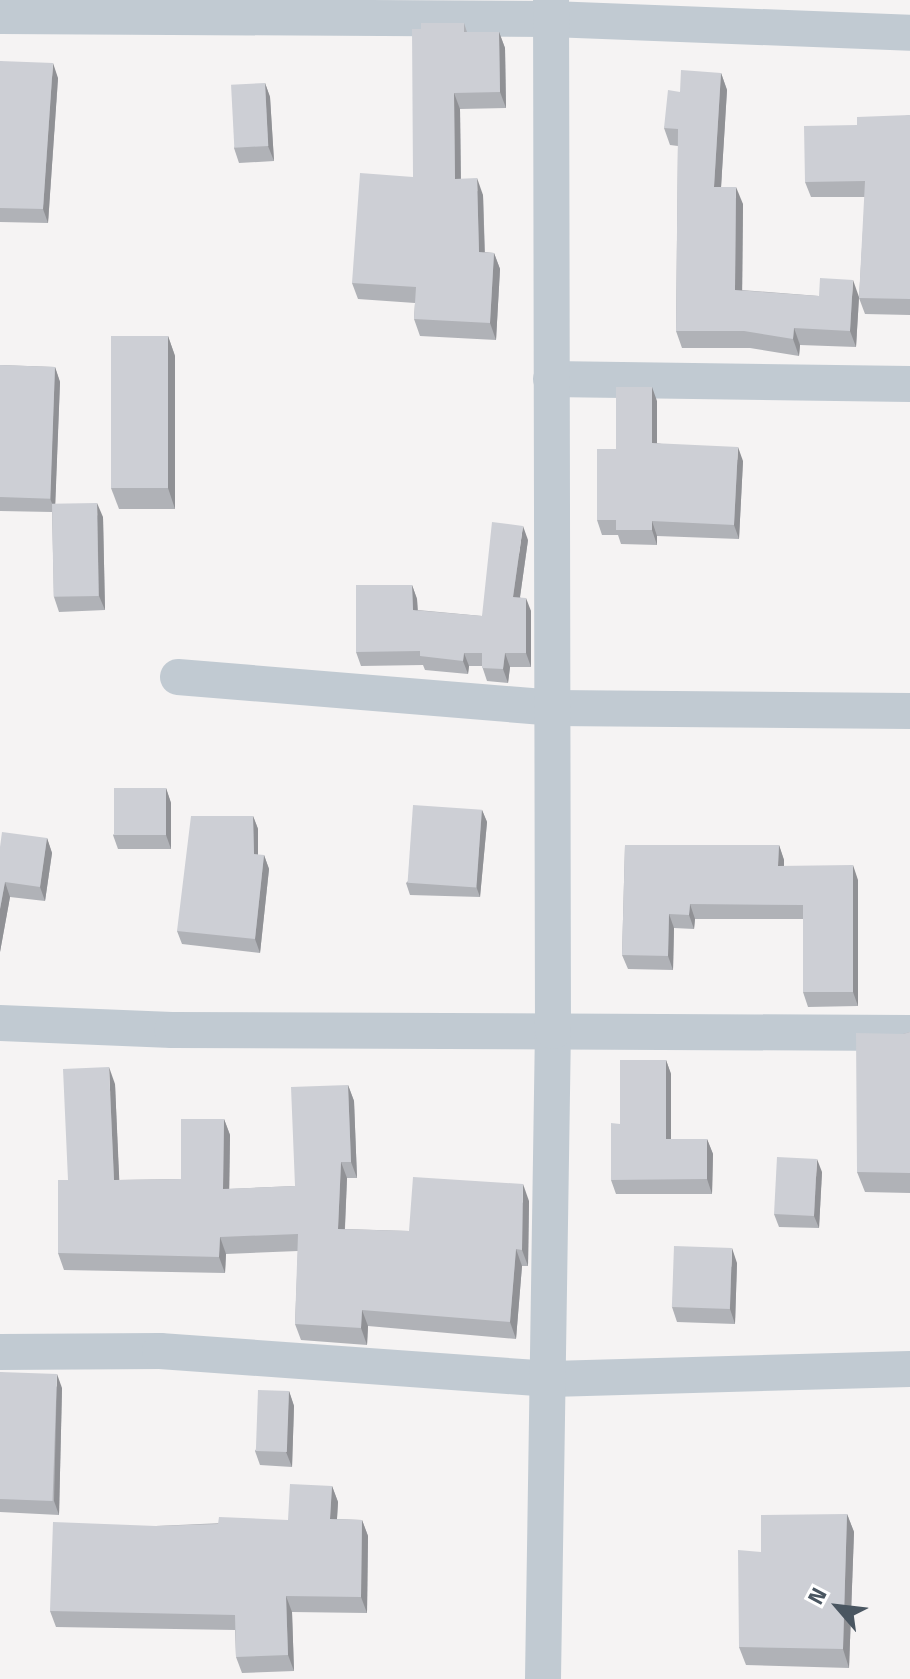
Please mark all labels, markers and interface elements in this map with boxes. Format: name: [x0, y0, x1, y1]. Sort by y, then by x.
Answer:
north arrow: [798, 1567, 878, 1647]
text: N: [798, 1581, 835, 1610]

